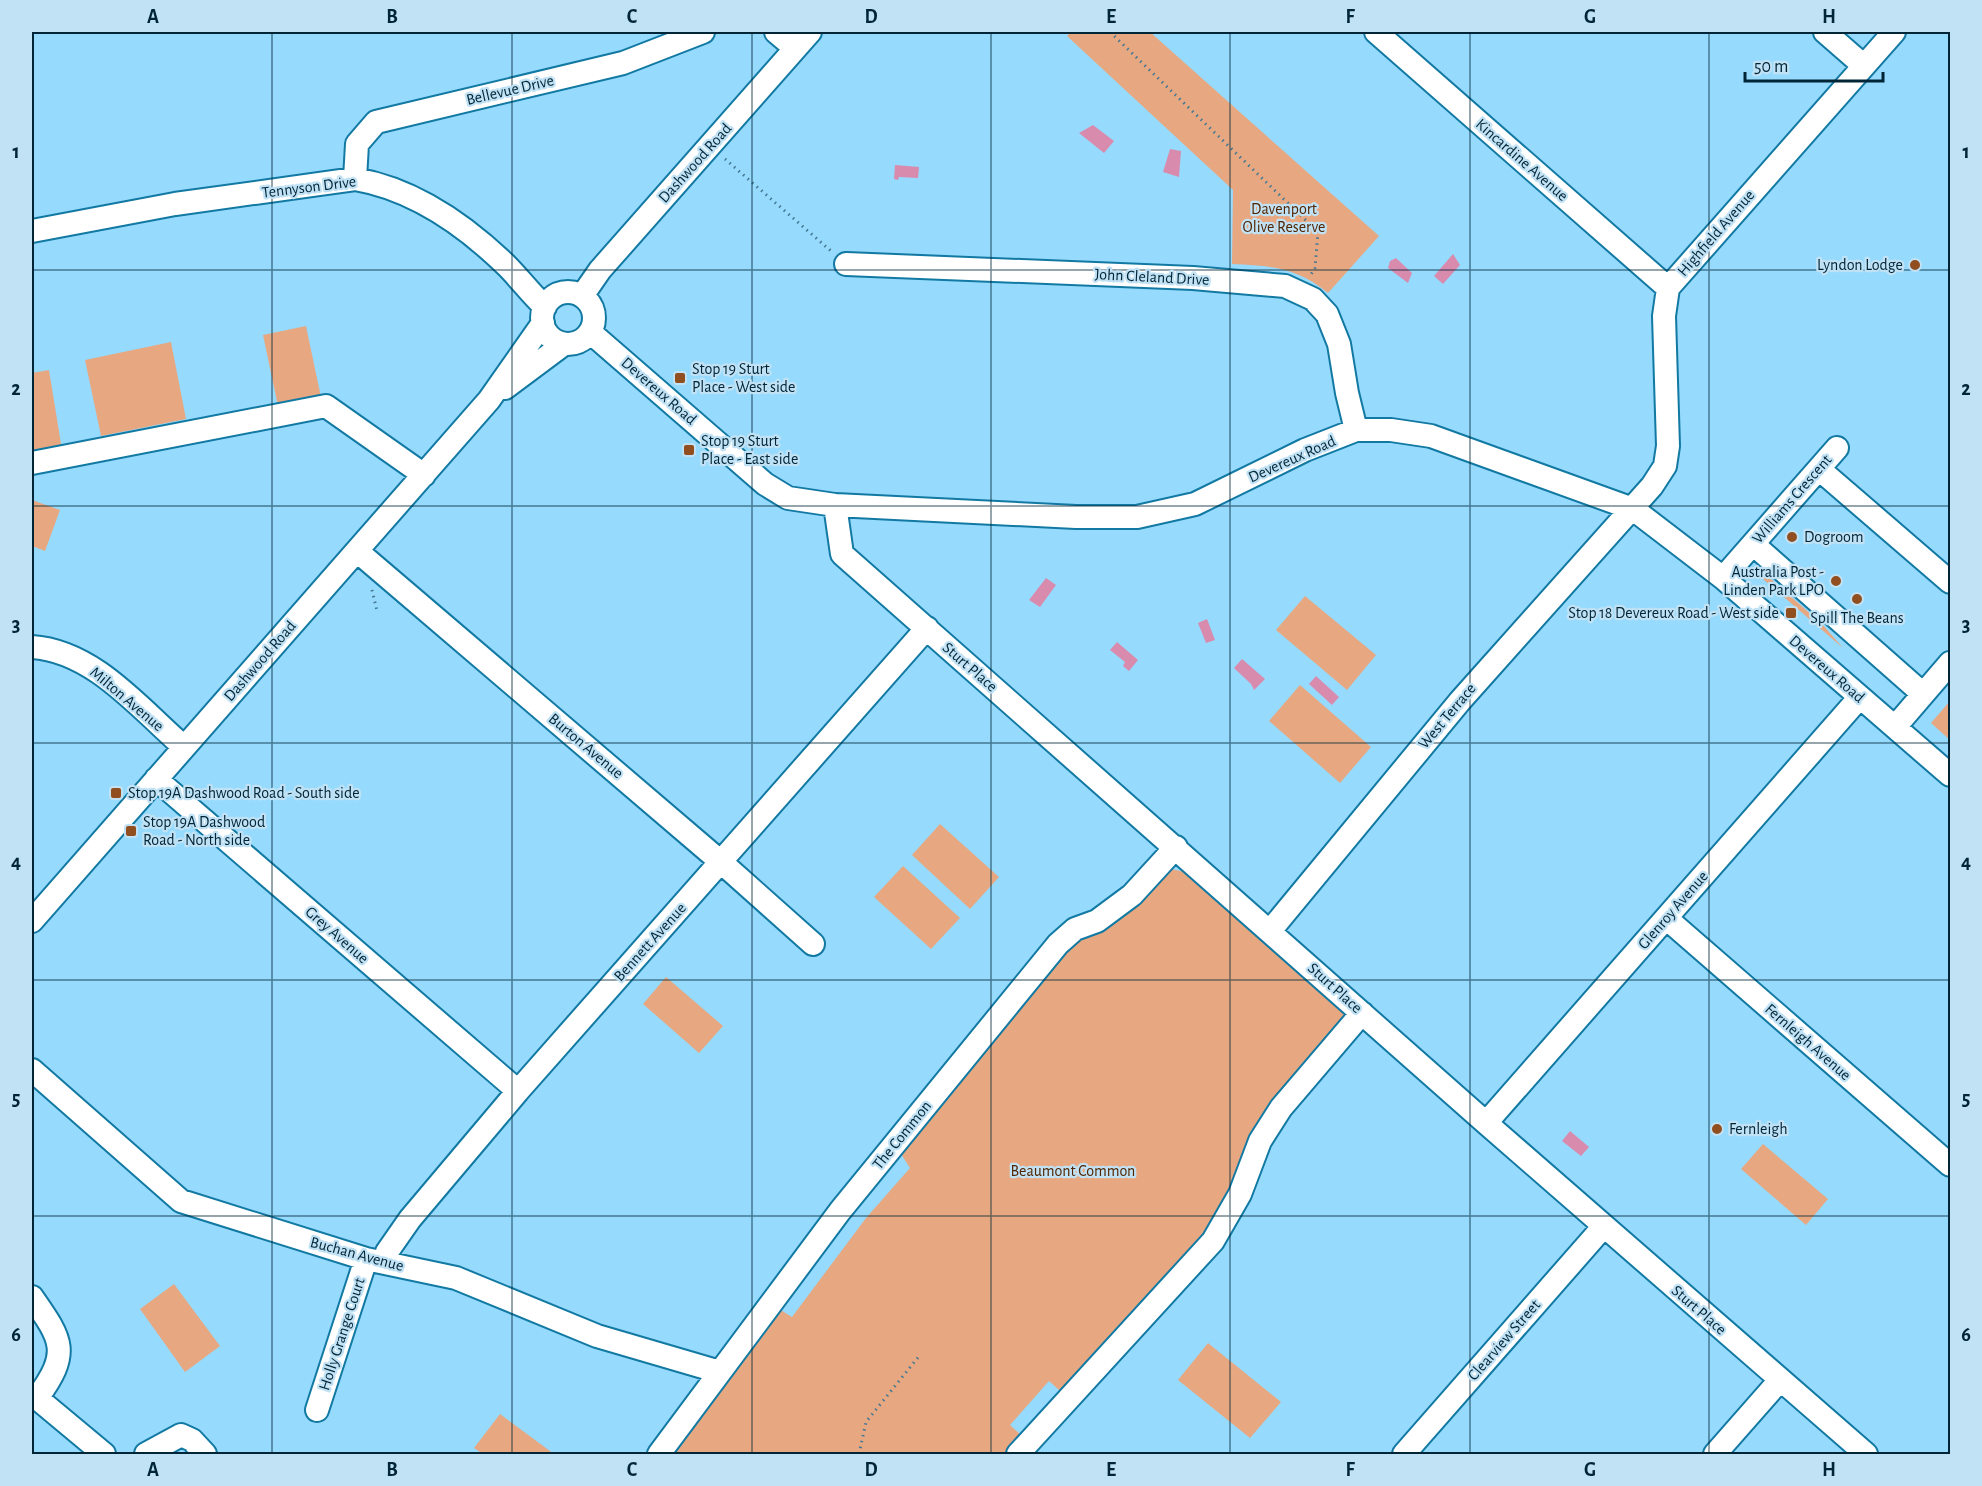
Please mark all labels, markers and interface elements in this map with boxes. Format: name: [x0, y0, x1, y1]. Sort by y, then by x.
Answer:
text: A: [147, 7, 159, 27]
text: B: [386, 7, 398, 27]
text: C: [627, 7, 638, 27]
text: D: [864, 7, 878, 27]
text: E: [1106, 7, 1116, 27]
text: F: [1345, 7, 1355, 27]
text: G: [1584, 7, 1596, 27]
text: H: [1822, 7, 1836, 27]
scale bar: [1745, 45, 1883, 83]
text: 50 m: [1754, 58, 1788, 76]
street label: Bellevue Drive: [465, 72, 555, 108]
street label: Kincardine Avenue: [1473, 116, 1571, 204]
street label: Dashwood Road: [655, 120, 735, 206]
text: 1: [12, 142, 20, 162]
text: 1: [1962, 142, 1970, 162]
street label: Tennyson Drive: [261, 173, 357, 202]
street label: Highfield Avenue: [1674, 187, 1758, 279]
park label: Davenport Olive Reserve: [1243, 201, 1325, 235]
place label: Lyndon Lodge: [1817, 257, 1903, 274]
marker: Lyndon Lodge: [1908, 258, 1922, 272]
street label: John Cleland Drive: [1094, 266, 1210, 288]
street label: Devereux Road: [618, 354, 700, 428]
place label: Stop 19 Sturt Place - West side: [692, 361, 795, 395]
marker: Stop 19 Sturt Place - West side: [673, 371, 687, 385]
text: 2: [11, 379, 21, 399]
text: 2: [1961, 379, 1971, 399]
place label: Stop 19 Sturt Place - East side: [701, 433, 798, 467]
street label: Devereux Road: [1246, 433, 1338, 485]
marker: Stop 19 Sturt Place - East side: [682, 443, 696, 457]
street label: Williams Crescent: [1749, 452, 1835, 546]
place label: Dogroom: [1804, 529, 1864, 545]
marker: Dogroom: [1785, 530, 1799, 544]
place label: Australia Post - Linden Park LPO: [1723, 564, 1824, 598]
marker: Australia Post - Linden Park LPO: [1829, 574, 1843, 588]
marker: Spill The Beans: [1850, 592, 1864, 606]
place label: Stop 18 Devereux Road - West side: [1568, 605, 1779, 621]
marker: Stop 18 Devereux Road - West side: [1784, 606, 1798, 620]
place label: Spill The Beans: [1810, 610, 1904, 626]
text: 3: [12, 615, 20, 635]
text: 3: [1962, 615, 1970, 635]
street label: Dashwood Road: [221, 618, 299, 704]
street label: Devereux Road: [1786, 632, 1868, 706]
street label: Sturt Place: [940, 639, 1000, 695]
street label: Milton Avenue: [87, 664, 167, 734]
street label: West Terrace: [1415, 680, 1479, 752]
street label: Burton Avenue: [546, 710, 626, 782]
place label: Stop 19A Dashwood Road - South side: [128, 785, 360, 801]
marker: Stop 19A Dashwood Road - South side: [109, 786, 123, 800]
place label: Stop 19A Dashwood Road - North side: [143, 814, 265, 848]
marker: Stop 19A Dashwood Road - North side: [124, 824, 138, 838]
text: 4: [11, 852, 21, 872]
text: 4: [1961, 852, 1971, 872]
street label: Glenroy Avenue: [1635, 868, 1712, 953]
street label: Bennett Avenue: [611, 900, 689, 984]
street label: Grey Avenue: [302, 903, 372, 967]
street label: Sturt Place: [1305, 960, 1365, 1016]
street label: Fernleigh Avenue: [1762, 1001, 1854, 1083]
text: 5: [12, 1089, 20, 1109]
text: 5: [1962, 1089, 1970, 1109]
street label: The Common: [870, 1098, 934, 1172]
place label: Fernleigh: [1729, 1121, 1787, 1137]
marker: Fernleigh: [1710, 1122, 1724, 1136]
park label: Beaumont Common: [1011, 1163, 1135, 1179]
street label: Buchan Avenue: [309, 1234, 405, 1274]
street label: Holly Grange Court: [316, 1276, 369, 1393]
street label: Sturt Place: [1669, 1282, 1729, 1338]
street label: Clearview Street: [1465, 1297, 1543, 1383]
text: 6: [11, 1325, 21, 1345]
text: 6: [1961, 1325, 1971, 1345]
text: A: [147, 1460, 159, 1480]
text: B: [386, 1460, 398, 1480]
text: C: [627, 1460, 638, 1480]
text: D: [864, 1460, 878, 1480]
text: E: [1106, 1460, 1116, 1480]
text: F: [1345, 1460, 1355, 1480]
text: G: [1584, 1460, 1596, 1480]
text: H: [1822, 1460, 1836, 1480]

